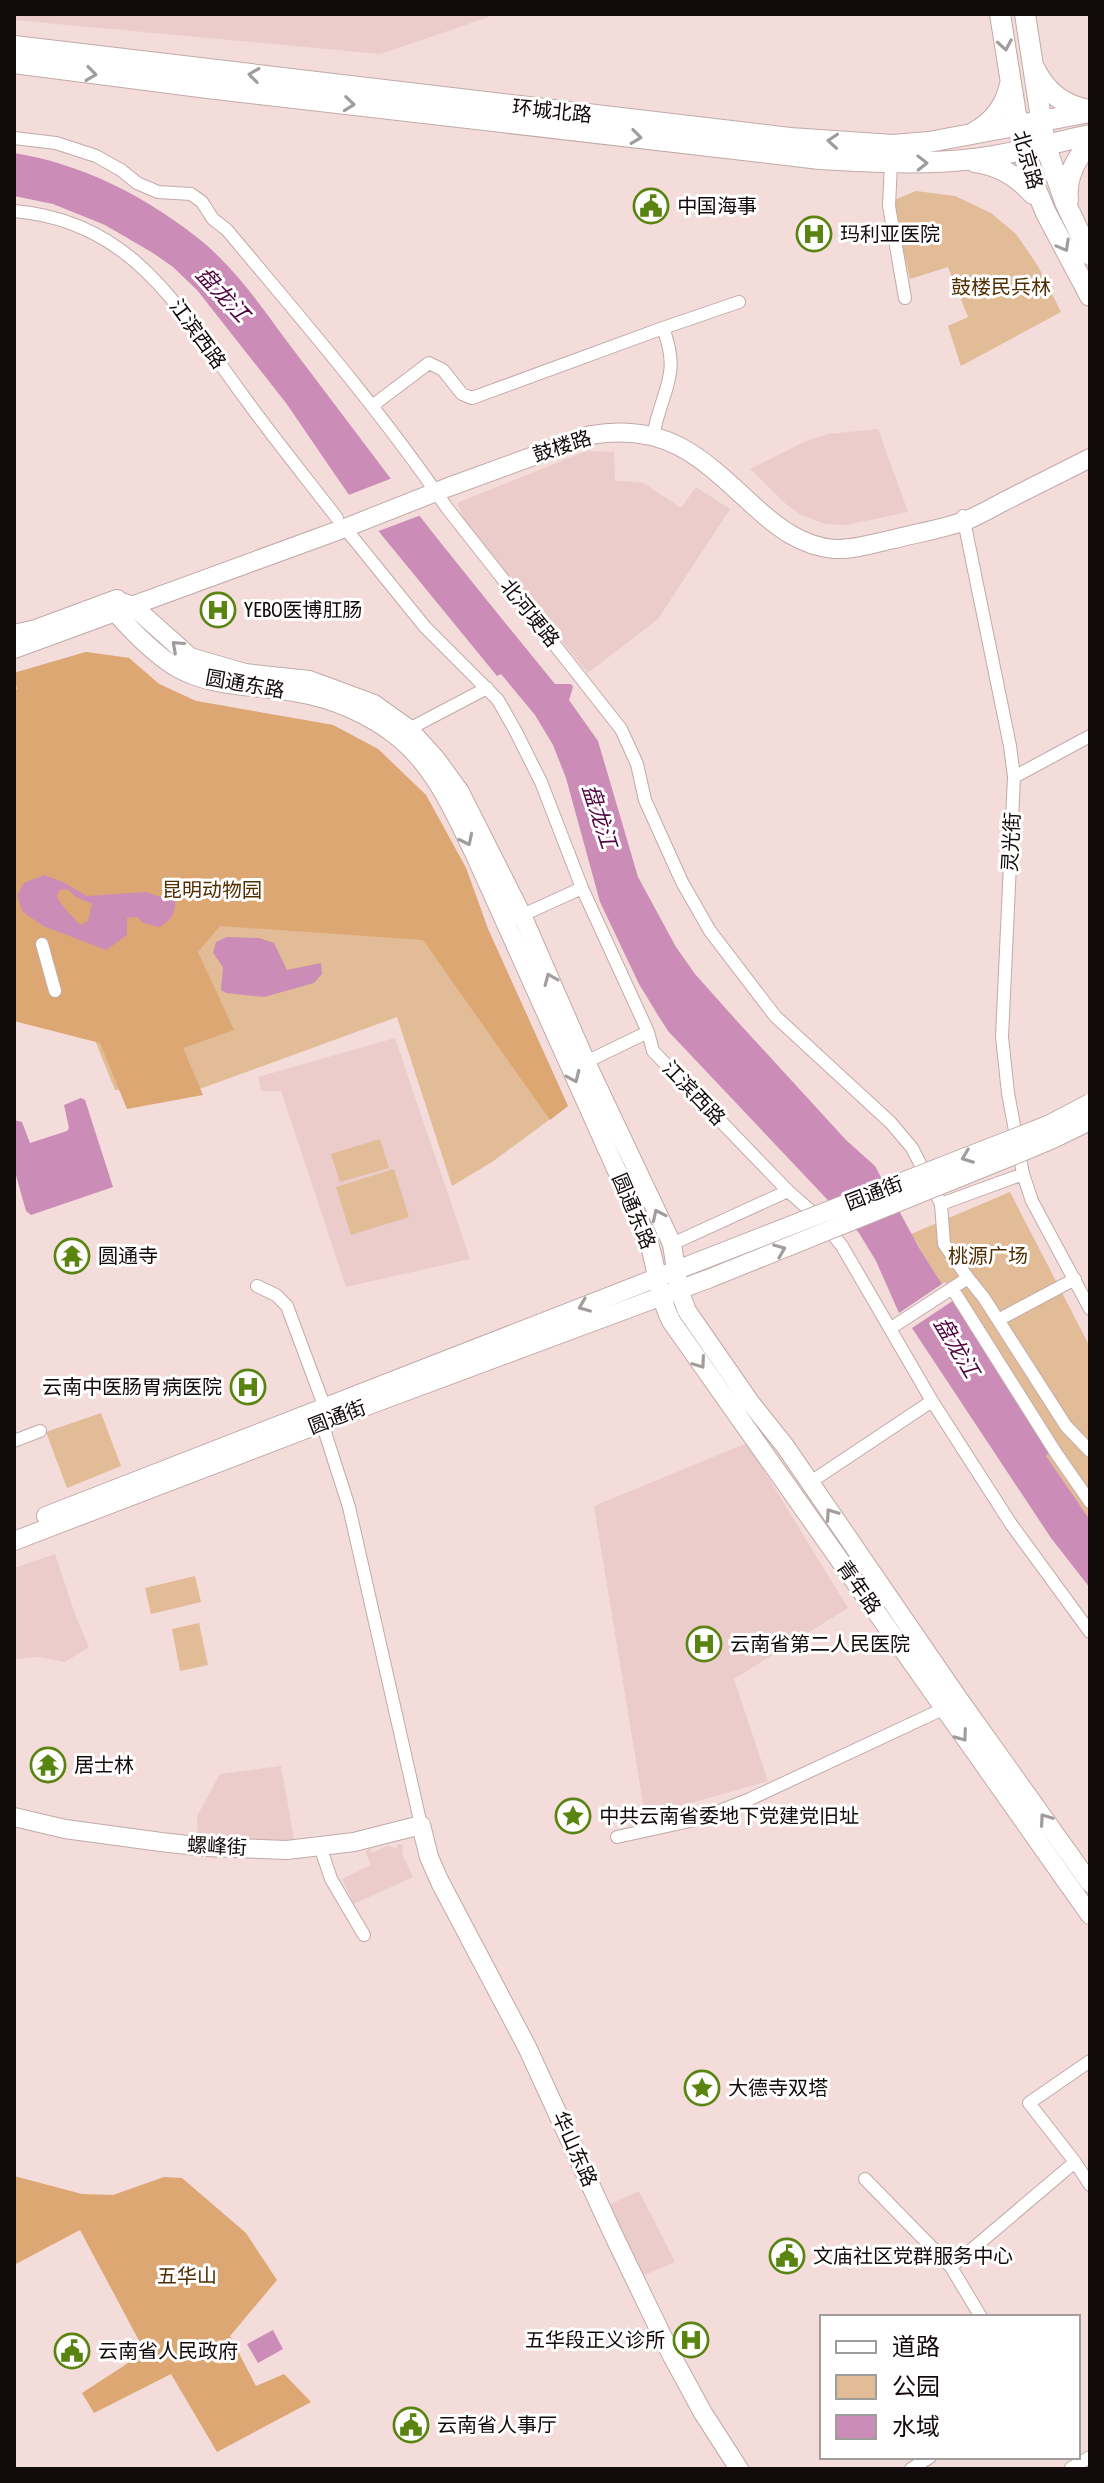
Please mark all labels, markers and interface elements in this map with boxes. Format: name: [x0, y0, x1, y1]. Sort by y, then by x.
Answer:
one-way arrow: [996, 39, 1013, 52]
one-way arrow: [84, 65, 98, 82]
one-way arrow: [247, 67, 260, 84]
one-way arrow: [343, 95, 356, 112]
street label: 环城北路: [511, 95, 593, 126]
one-way arrow: [630, 128, 643, 145]
street label: 北京路: [1009, 128, 1048, 192]
one-way arrow: [826, 133, 839, 150]
one-way arrow: [916, 154, 929, 172]
public building icon: 中国海事: [632, 187, 670, 225]
place label: 中国海事: [677, 194, 757, 217]
hospital icon: 玛利亚医院: [795, 215, 833, 253]
place label: 玛利亚医院: [840, 222, 940, 245]
one-way arrow: [1054, 238, 1070, 252]
water label: 盘龙江: [191, 261, 256, 328]
park label: 鼓楼民兵林: [951, 275, 1051, 298]
street label: 江滨西路: [166, 295, 231, 373]
street label: 鼓楼路: [530, 425, 594, 466]
street label: 北河埂路: [496, 574, 564, 651]
hospital icon: YEBO医博肛肠: [199, 591, 237, 629]
place label: YEBO医博肛肠: [244, 598, 363, 621]
one-way arrow: [172, 641, 187, 655]
street label: 圆通东路: [204, 665, 286, 702]
water label: 盘龙江: [577, 781, 623, 853]
street label: 灵光街: [997, 811, 1024, 873]
one-way arrow: [457, 831, 473, 846]
park label: 昆明动物园: [162, 878, 262, 901]
one-way arrow: [544, 973, 560, 987]
street label: 江滨西路: [658, 1056, 730, 1129]
one-way arrow: [564, 1068, 580, 1083]
one-way arrow: [961, 1147, 975, 1164]
street label: 圆通东路: [608, 1169, 661, 1252]
street label: 园通街: [842, 1171, 906, 1214]
one-way arrow: [652, 1209, 668, 1224]
temple icon: 圆通寺: [53, 1237, 91, 1275]
one-way arrow: [772, 1243, 786, 1259]
place label: 圆通寺: [98, 1244, 158, 1267]
park label: 桃源广场: [948, 1244, 1028, 1267]
one-way arrow: [578, 1297, 592, 1313]
water label: 盘龙江: [929, 1312, 986, 1384]
one-way arrow: [690, 1354, 705, 1368]
hospital icon: 云南中医肠胃病医院: [229, 1368, 267, 1406]
place label: 云南中医肠胃病医院: [42, 1375, 222, 1398]
street label: 圆通街: [305, 1395, 369, 1438]
one-way arrow: [826, 1509, 841, 1523]
street label: 青年路: [833, 1556, 886, 1618]
hospital icon: 云南省第二人民医院: [685, 1625, 723, 1663]
place label: 云南省第二人民医院: [730, 1632, 910, 1655]
one-way arrow: [952, 1727, 967, 1741]
temple icon: 居士林: [29, 1746, 67, 1784]
place label: 居士林: [74, 1753, 134, 1776]
place icon: 中共云南省委地下党建党旧址: [554, 1797, 592, 1835]
place label: 中共云南省委地下党建党旧址: [599, 1804, 859, 1827]
one-way arrow: [1040, 1814, 1055, 1828]
street label: 螺峰街: [186, 1832, 248, 1859]
place icon: 大德寺双塔: [683, 2069, 721, 2107]
place label: 大德寺双塔: [728, 2076, 828, 2099]
street label: 华山东路: [549, 2108, 602, 2190]
public building icon: 文庙社区党群服务中心: [768, 2237, 806, 2275]
place label: 文庙社区党群服务中心: [813, 2244, 1013, 2267]
park label: 五华山: [157, 2264, 217, 2287]
legend: [820, 2315, 1080, 2459]
hospital icon: 五华段正义诊所: [672, 2321, 710, 2359]
place label: 五华段正义诊所: [525, 2328, 665, 2351]
public building icon: 云南省人民政府: [53, 2332, 91, 2370]
text: 道路: [892, 2333, 940, 2360]
place label: 云南省人民政府: [98, 2339, 238, 2362]
text: 公园: [892, 2373, 940, 2400]
public building icon: 云南省人事厅: [392, 2406, 430, 2444]
place label: 云南省人事厅: [437, 2413, 557, 2436]
text: 水域: [892, 2413, 940, 2440]

